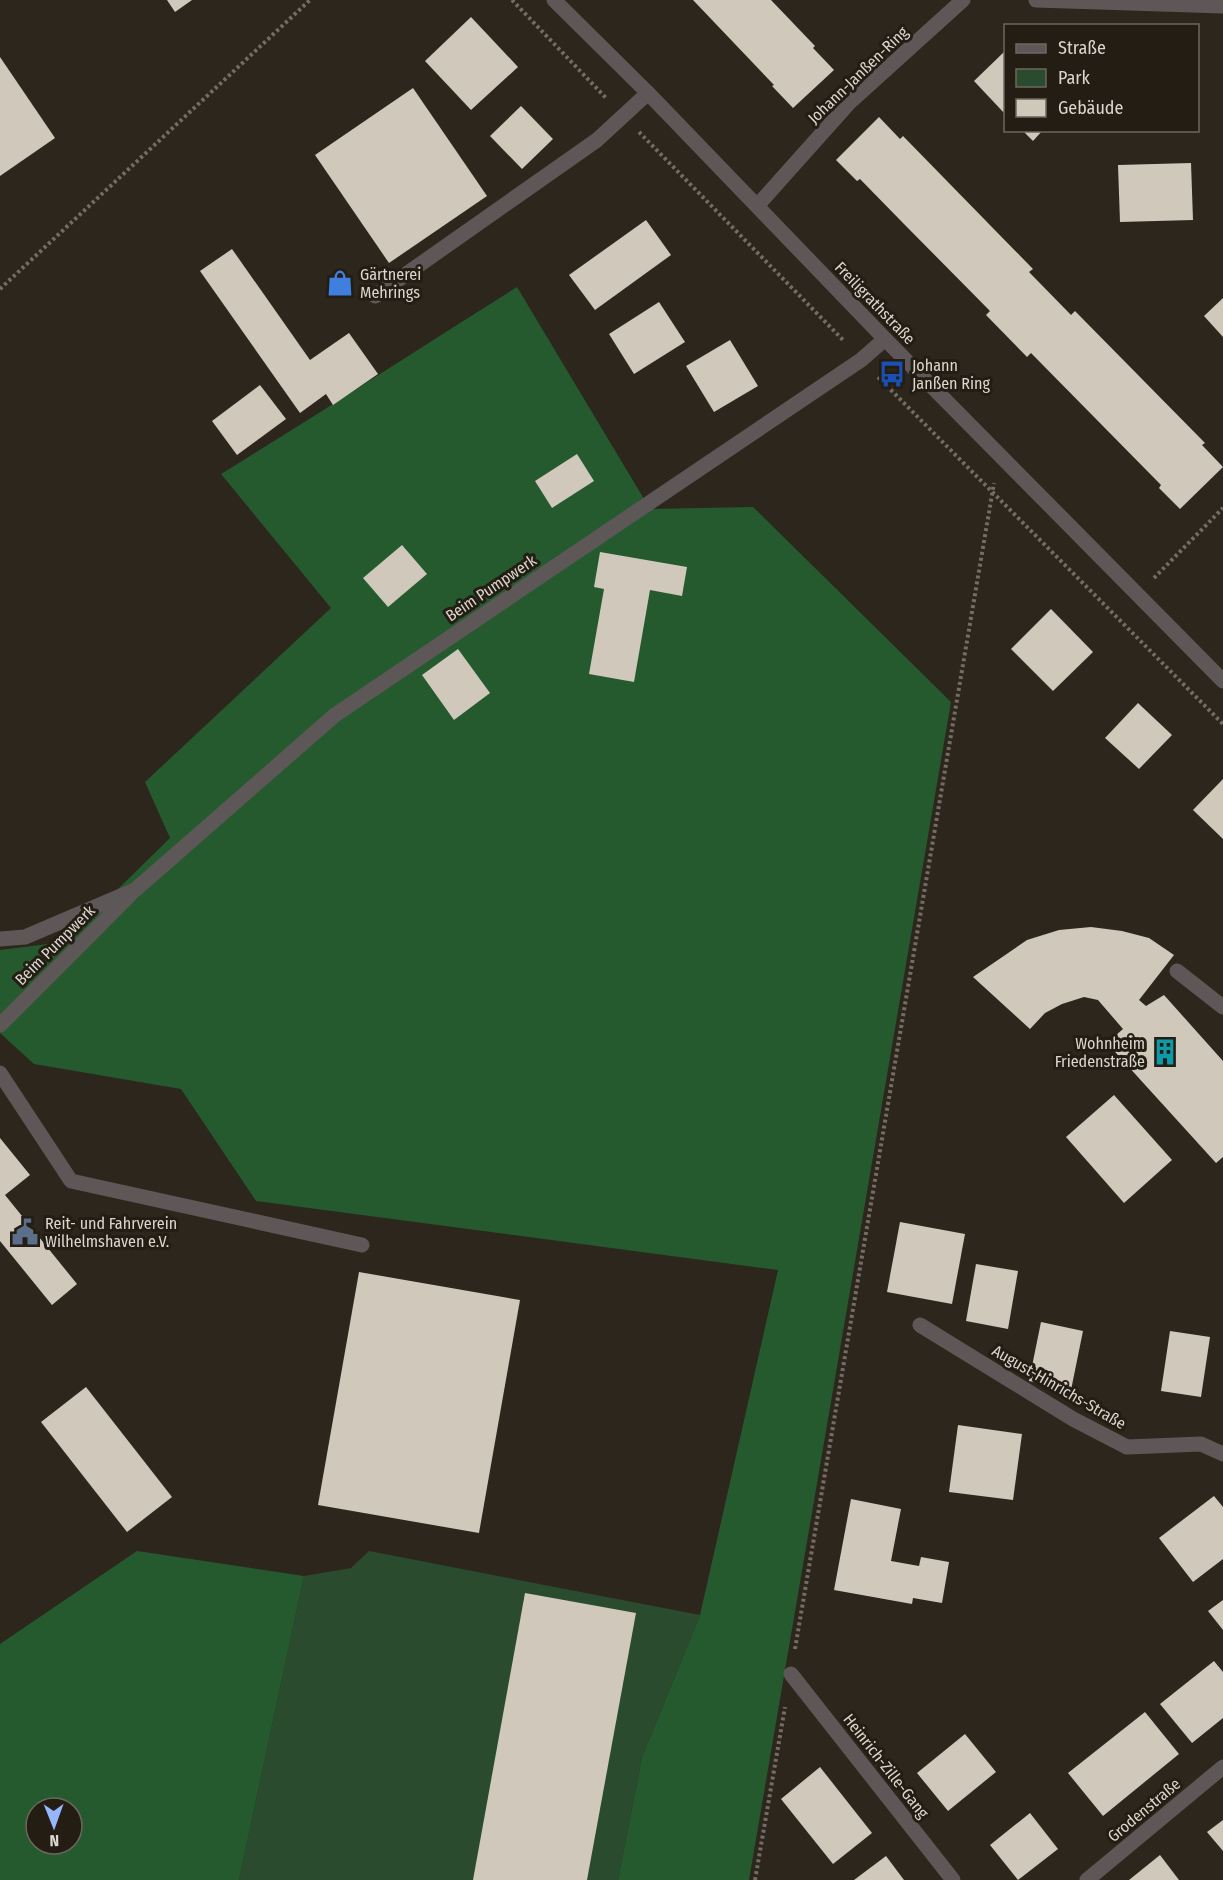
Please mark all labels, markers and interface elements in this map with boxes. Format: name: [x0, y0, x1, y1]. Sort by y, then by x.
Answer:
street label: Johann-Janßen-Ring: [804, 22, 912, 128]
legend: [1004, 24, 1199, 132]
text: Straße: [1058, 37, 1106, 59]
text: Park: [1058, 67, 1091, 89]
text: Gebäude: [1058, 97, 1124, 119]
street label: Freiligrathstraße: [831, 258, 919, 348]
place label: Gärtnerei Mehrings: [360, 265, 421, 302]
shop icon: Gärtnerei Mehrings: [325, 268, 355, 298]
place label: Johann Janßen Ring: [912, 356, 990, 393]
bus stop icon: Johann Janßen Ring: [877, 359, 907, 389]
street label: Beim Pumpwerk: [442, 550, 540, 625]
street label: Beim Pumpwerk: [11, 901, 99, 989]
place label: Wohnheim Friedenstraße: [1055, 1034, 1145, 1071]
building icon: Wohnheim Friedenstraße: [1150, 1037, 1180, 1067]
place label: Reit- und Fahrverein Wilhelmshaven e.V.: [45, 1214, 177, 1251]
public building icon: Reit- und Fahrverein Wilhelmshaven e.V.: [10, 1217, 40, 1247]
street label: August-Hinrichs-Straße: [989, 1341, 1129, 1433]
street label: Heinrich-Zille-Gang: [839, 1710, 933, 1822]
street label: Grodenstraße: [1104, 1774, 1184, 1846]
north arrow: [24, 1796, 84, 1856]
text: N: [49, 1831, 59, 1850]

